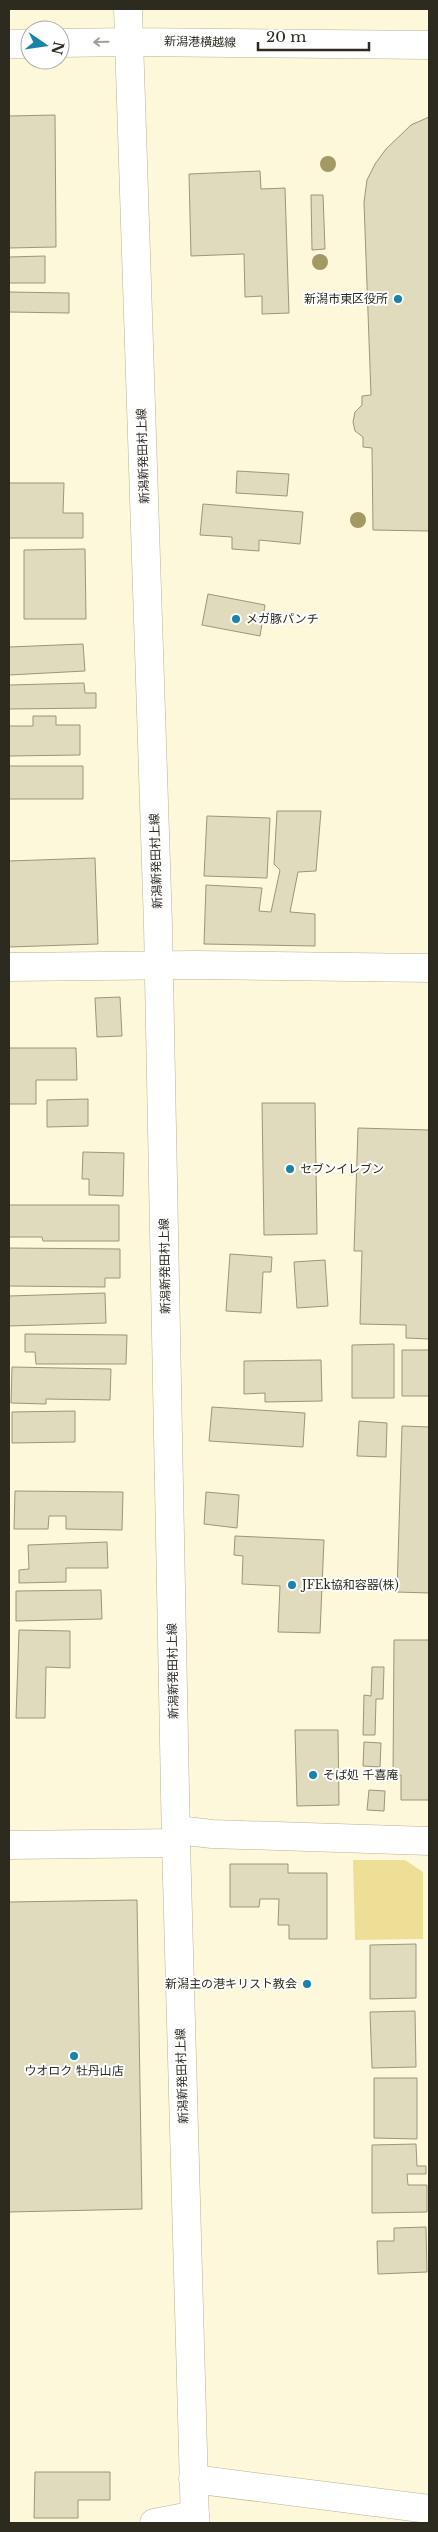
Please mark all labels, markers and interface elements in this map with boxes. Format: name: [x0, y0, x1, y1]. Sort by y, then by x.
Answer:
north arrow: [20, 20, 70, 70]
scale bar: [258, 20, 369, 52]
text: 20 m: [266, 27, 306, 46]
street label: 新潟港横越線: [164, 33, 236, 50]
one-way arrow: [93, 37, 109, 47]
text: N: [47, 39, 68, 56]
place label: 新潟市東区役所: [304, 291, 388, 306]
marker: 新潟市東区役所: [392, 293, 404, 305]
street label: 新潟新発田村上線: [133, 408, 152, 504]
place label: メガ豚パンチ: [246, 611, 319, 626]
marker: メガ豚パンチ: [230, 613, 242, 625]
street label: 新潟新発田村上線: [146, 813, 165, 909]
place label: セブンイレブン: [300, 1161, 384, 1176]
marker: セブンイレブン: [284, 1163, 296, 1175]
street label: 新潟新発田村上線: [156, 1218, 173, 1314]
place label: JFEk協和容器(株): [300, 1577, 399, 1592]
marker: JFEk協和容器(株): [286, 1579, 298, 1591]
street label: 新潟新発田村上線: [164, 1623, 181, 1719]
place label: そば処 千喜庵: [323, 1767, 398, 1782]
marker: そば処 千喜庵: [307, 1769, 319, 1781]
place label: 新潟主の港キリスト教会: [165, 1976, 297, 1991]
marker: 新潟主の港キリスト教会: [301, 1978, 313, 1990]
street label: 新潟新発田村上線: [172, 2028, 191, 2124]
marker: ウオロク 牡丹山店: [68, 2050, 80, 2062]
place label: ウオロク 牡丹山店: [24, 2063, 124, 2078]

